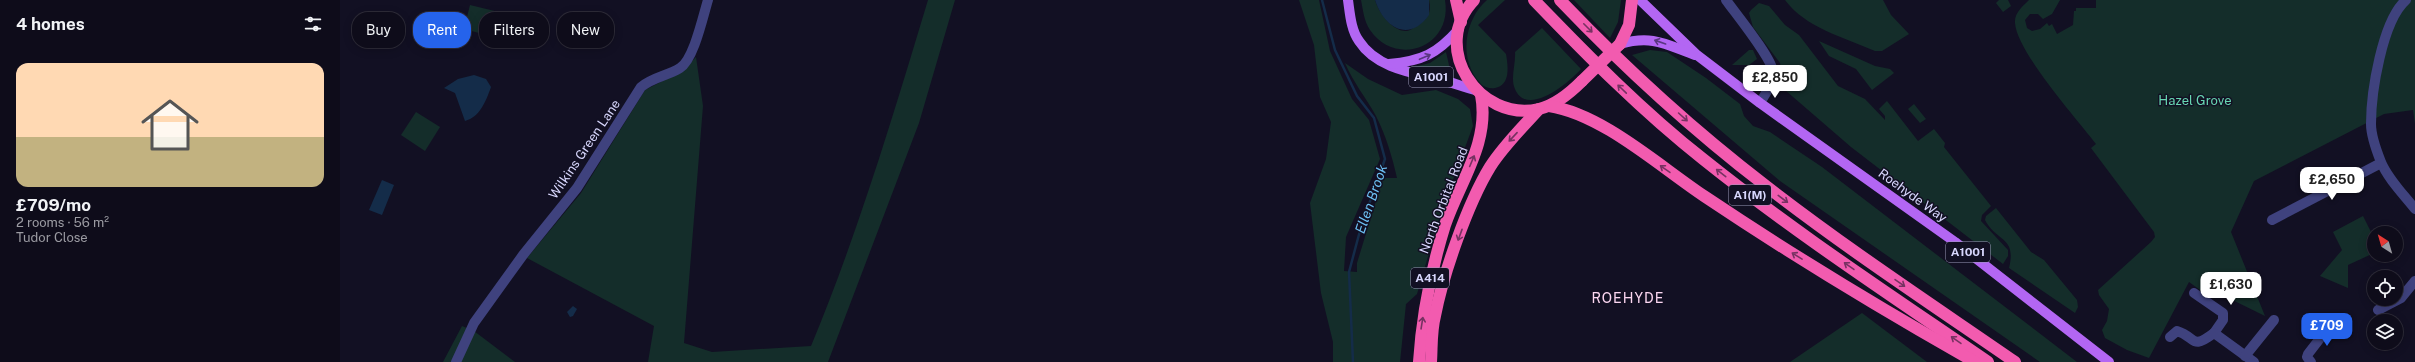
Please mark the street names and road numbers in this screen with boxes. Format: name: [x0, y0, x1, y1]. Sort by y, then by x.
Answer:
road number: A1001: [1409, 67, 1453, 87]
street label: Wilkins Green Lane: [546, 97, 623, 202]
street label: North Orbital Road: [1416, 145, 1471, 256]
street label: Roehyde Way: [1876, 166, 1950, 225]
road number: A1(M): [1729, 185, 1771, 205]
road number: A1001: [1946, 242, 1990, 262]
road number: A414: [1411, 268, 1449, 288]

